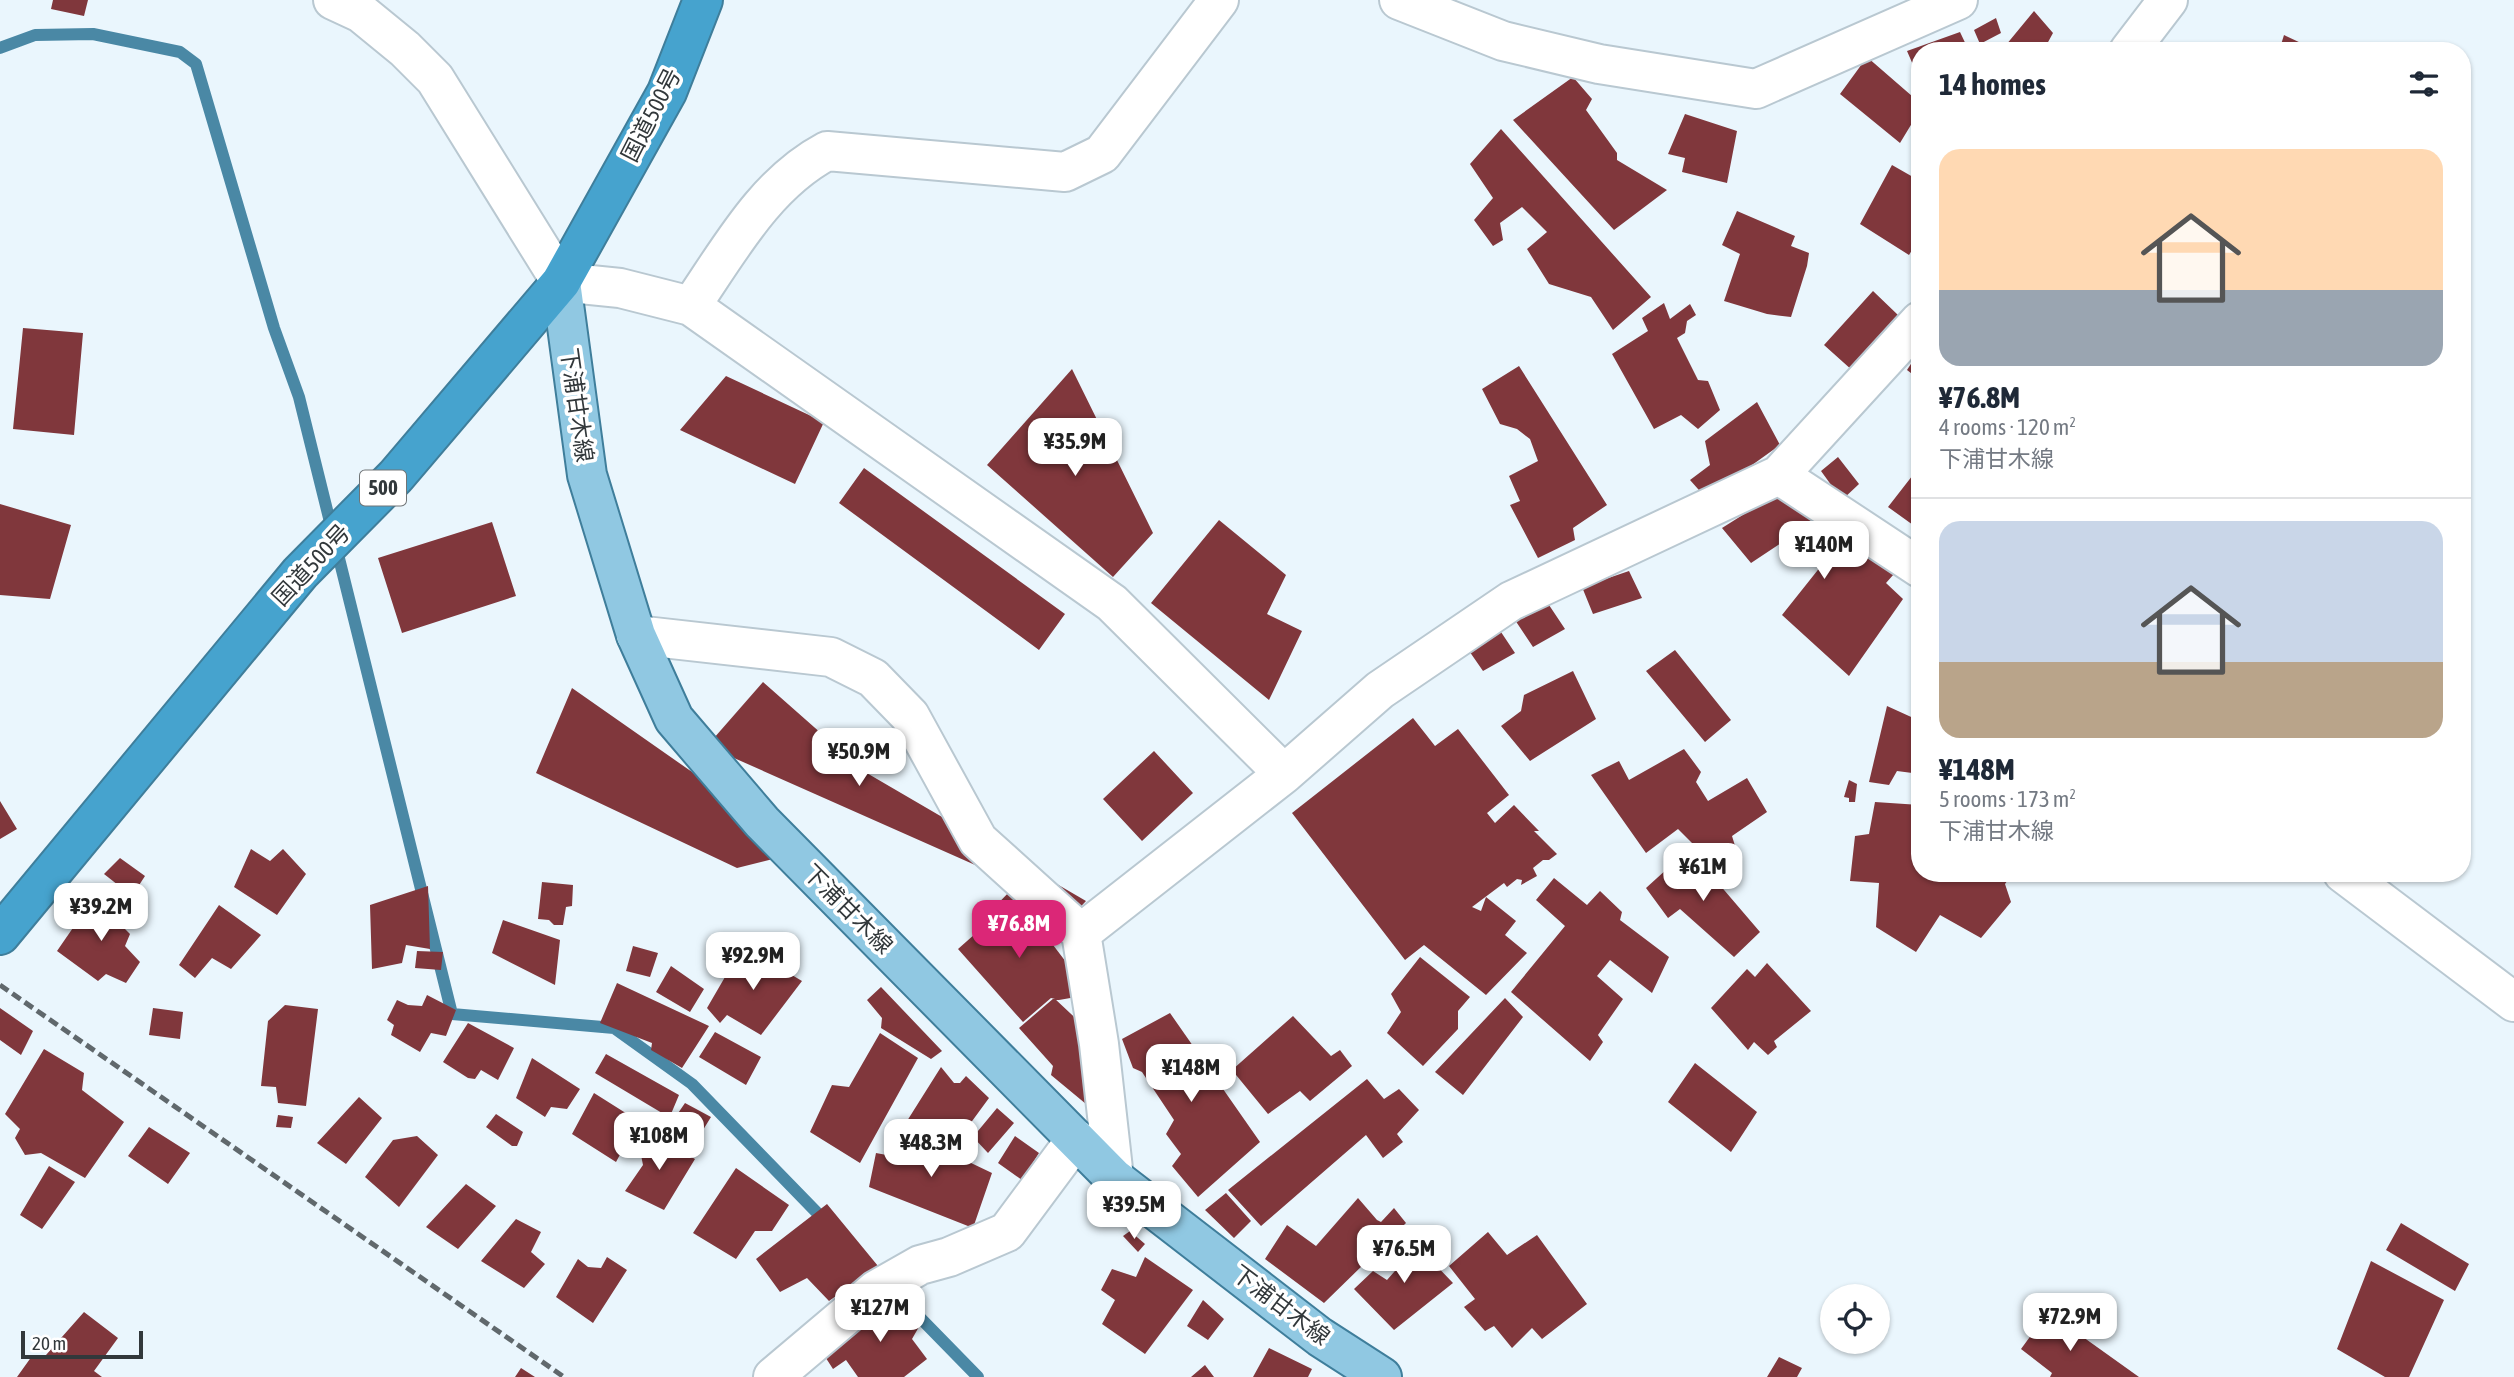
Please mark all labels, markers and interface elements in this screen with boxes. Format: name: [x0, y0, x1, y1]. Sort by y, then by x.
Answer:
street label: 国道500号: [616, 64, 686, 166]
icon: filters: [2405, 65, 2443, 103]
text: 14 homes: [1939, 67, 2046, 101]
icon: home: [2128, 195, 2254, 321]
street label: 下浦甘木線: [556, 346, 598, 464]
text: ¥76.8M: [1939, 380, 2020, 414]
text: 4 rooms · 120 m²: [1939, 414, 2076, 440]
pin: ¥35.9M: [1018, 419, 1132, 478]
text: ¥35.9M: [1044, 428, 1106, 454]
text: 下浦甘木線: [1939, 446, 2054, 472]
road number: 500: [360, 470, 406, 505]
street label: 国道500号: [267, 519, 355, 611]
pin: ¥140M: [1775, 522, 1873, 581]
text: ¥140M: [1795, 531, 1853, 557]
icon: home: [2128, 567, 2254, 693]
pin: ¥50.9M: [802, 728, 916, 788]
text: ¥50.9M: [828, 738, 890, 764]
text: ¥148M: [1939, 752, 2015, 786]
text: 5 rooms · 173 m²: [1939, 786, 2076, 812]
text: 下浦甘木線: [1939, 818, 2054, 844]
pin: ¥61M: [1662, 844, 1744, 903]
text: ¥61M: [1679, 853, 1727, 879]
street label: 下浦甘木線: [798, 859, 898, 959]
pin: ¥39.2M: [44, 884, 158, 943]
text: ¥39.2M: [70, 893, 132, 919]
pin: ¥76.8M: [962, 900, 1076, 960]
text: ¥76.8M: [988, 910, 1050, 936]
pin: ¥92.9M: [696, 932, 810, 992]
text: ¥92.9M: [722, 942, 784, 968]
pin: ¥148M: [1142, 1044, 1240, 1104]
text: ¥148M: [1162, 1054, 1220, 1080]
pin: ¥108M: [610, 1112, 708, 1172]
pin: ¥48.3M: [874, 1120, 988, 1179]
text: ¥108M: [630, 1122, 688, 1148]
text: ¥48.3M: [900, 1129, 962, 1155]
pin: ¥39.5M: [1077, 1182, 1191, 1241]
text: ¥39.5M: [1103, 1191, 1165, 1217]
pin: ¥76.5M: [1347, 1226, 1461, 1285]
text: ¥76.5M: [1373, 1235, 1435, 1261]
street label: 下浦甘木線: [1227, 1260, 1335, 1350]
pin: ¥127M: [831, 1284, 929, 1344]
map controls: [1820, 1284, 1890, 1354]
button: locate: [1820, 1284, 1890, 1354]
text: ¥127M: [851, 1294, 909, 1320]
pin: ¥72.9M: [2013, 1294, 2127, 1353]
text: ¥72.9M: [2039, 1303, 2101, 1329]
scale bar: [21, 1328, 144, 1360]
text: 20 m: [32, 1332, 66, 1354]

